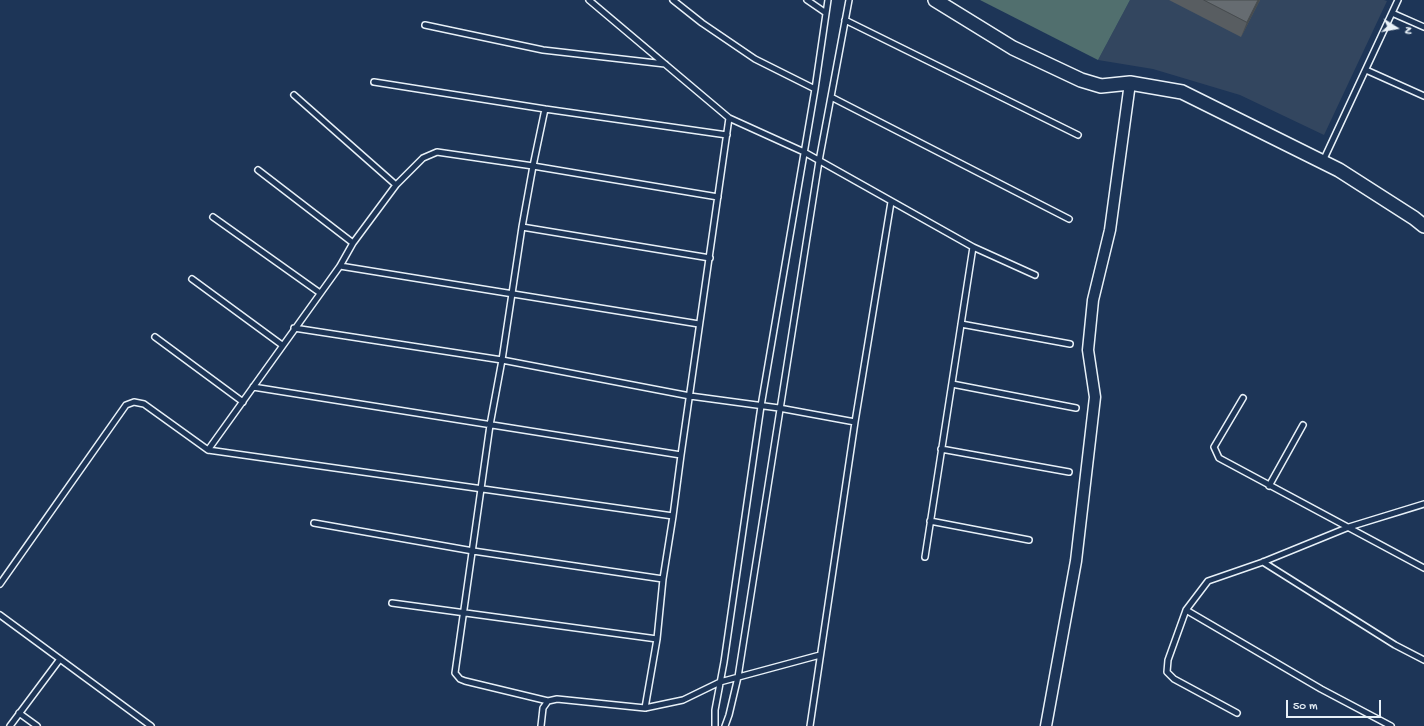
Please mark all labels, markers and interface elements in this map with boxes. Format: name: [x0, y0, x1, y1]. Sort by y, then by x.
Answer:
north arrow: [1376, 8, 1416, 48]
text: N: [1401, 26, 1414, 35]
scale bar: [1288, 692, 1383, 718]
text: 50 m: [1293, 700, 1318, 714]

